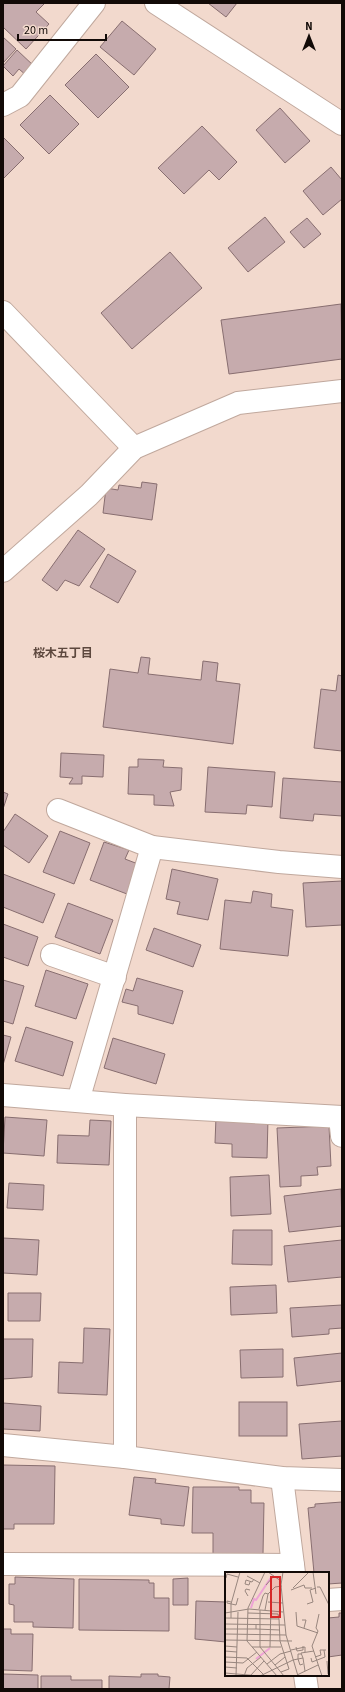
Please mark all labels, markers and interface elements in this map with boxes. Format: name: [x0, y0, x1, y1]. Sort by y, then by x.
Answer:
scale bar: [18, 16, 106, 42]
north arrow: [289, 16, 329, 56]
text: N: [305, 19, 313, 34]
text: 20 m: [24, 22, 48, 39]
district label: 桜木五丁目: [33, 645, 93, 662]
inset map: [225, 1572, 329, 1676]

